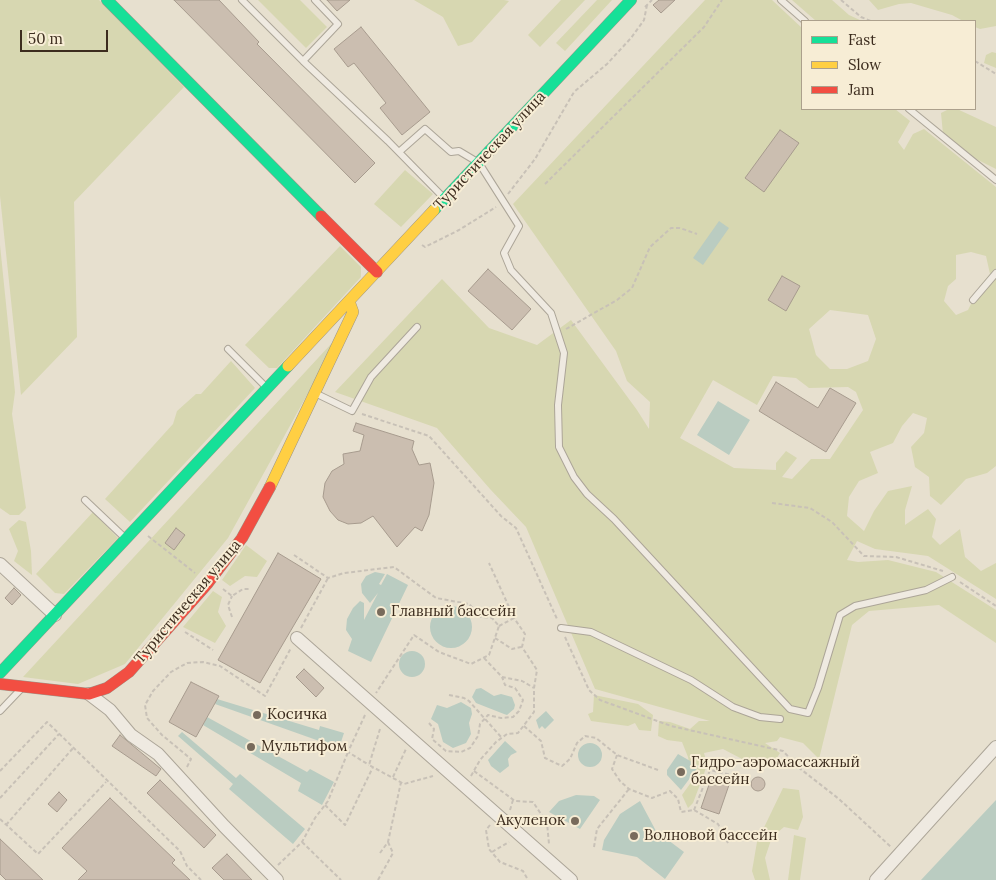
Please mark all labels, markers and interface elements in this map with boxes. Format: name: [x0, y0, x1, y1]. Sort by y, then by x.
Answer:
scale bar: [22, 20, 110, 52]
legend: [801, 20, 976, 110]
text: 50 m: [28, 29, 63, 48]
text: Fast: [848, 30, 876, 49]
text: Slow: [848, 55, 881, 74]
text: Jam: [848, 80, 875, 99]
street label: Туристическая улица: [430, 88, 550, 214]
street label: Туристическая улица: [131, 536, 245, 668]
place label: Главный бассейн: [391, 603, 516, 621]
marker: Главный бассейн: [375, 606, 387, 618]
place label: Косичка: [267, 706, 327, 724]
marker: Косичка: [251, 709, 263, 721]
place label: Мультифом: [261, 738, 348, 756]
marker: Мультифом: [245, 741, 257, 753]
place label: Гидро-аэромассажный бассейн: [691, 754, 860, 789]
marker: Гидро-аэромассажный бассейн: [675, 766, 687, 778]
place label: Акуленок: [496, 812, 565, 830]
marker: Акуленок: [569, 815, 581, 827]
place label: Волновой бассейн: [644, 827, 778, 845]
marker: Волновой бассейн: [628, 830, 640, 842]

